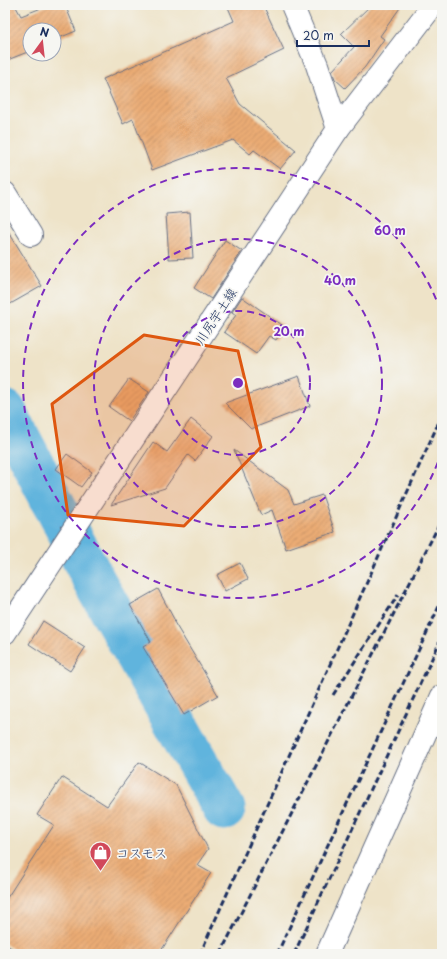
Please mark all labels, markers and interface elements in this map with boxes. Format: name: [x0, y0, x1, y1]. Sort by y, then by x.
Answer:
north arrow: [22, 22, 62, 62]
scale bar: [297, 22, 369, 48]
text: N: [38, 23, 51, 41]
text: 20 m: [303, 26, 334, 44]
text: 60 m: [374, 221, 406, 239]
text: 40 m: [324, 271, 356, 289]
street label: 川尻宇土線: [189, 283, 241, 348]
text: 20 m: [273, 322, 305, 340]
centre of rings: [231, 376, 245, 390]
shop icon: コスモス: [88, 839, 114, 872]
place label: コスモス: [116, 843, 167, 862]

